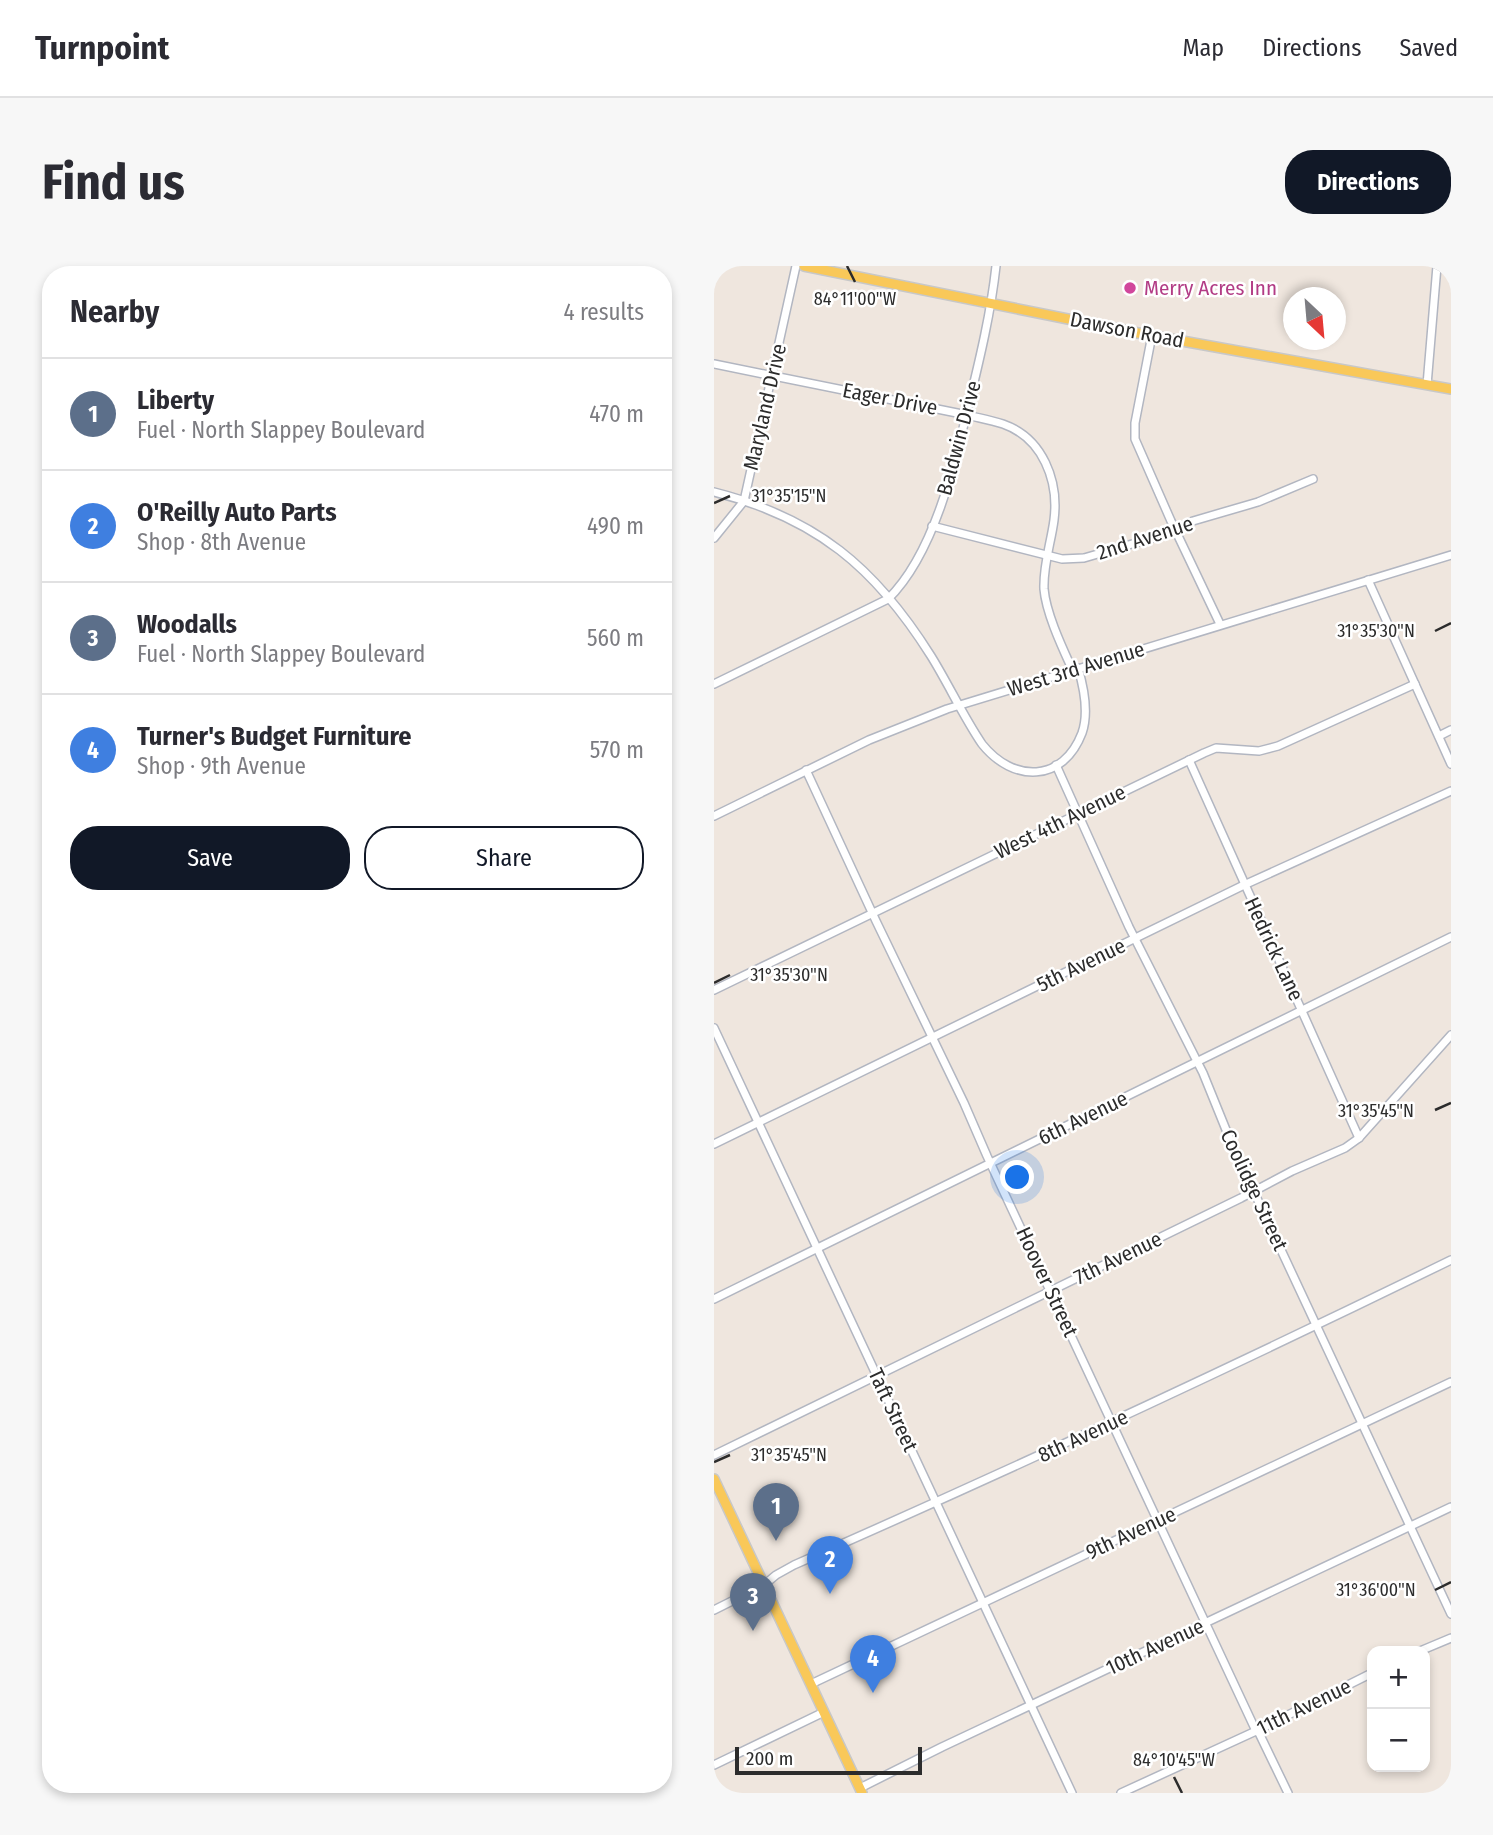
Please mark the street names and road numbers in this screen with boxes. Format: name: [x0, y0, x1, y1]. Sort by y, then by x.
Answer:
street label: Dawson Road: [1068, 306, 1186, 354]
street label: Maryland Drive: [738, 341, 792, 473]
street label: Eager Drive: [840, 377, 940, 421]
street label: Baldwin Drive: [931, 378, 987, 498]
street label: 2nd Avenue: [1094, 510, 1196, 566]
street label: West 3rd Avenue: [1004, 636, 1148, 702]
street label: West 4th Avenue: [990, 779, 1130, 865]
street label: Hedrick Lane: [1239, 893, 1309, 1005]
street label: 5th Avenue: [1032, 932, 1130, 998]
street label: 6th Avenue: [1034, 1085, 1132, 1151]
street label: Coolidge Street: [1215, 1125, 1293, 1255]
street label: Hoover Street: [1010, 1223, 1084, 1341]
street label: 7th Avenue: [1070, 1226, 1166, 1290]
street label: Taft Street: [862, 1364, 924, 1456]
street label: 8th Avenue: [1034, 1404, 1132, 1468]
street label: 9th Avenue: [1082, 1501, 1180, 1565]
street label: 10th Avenue: [1102, 1613, 1208, 1681]
street label: 11th Avenue: [1252, 1673, 1356, 1741]

